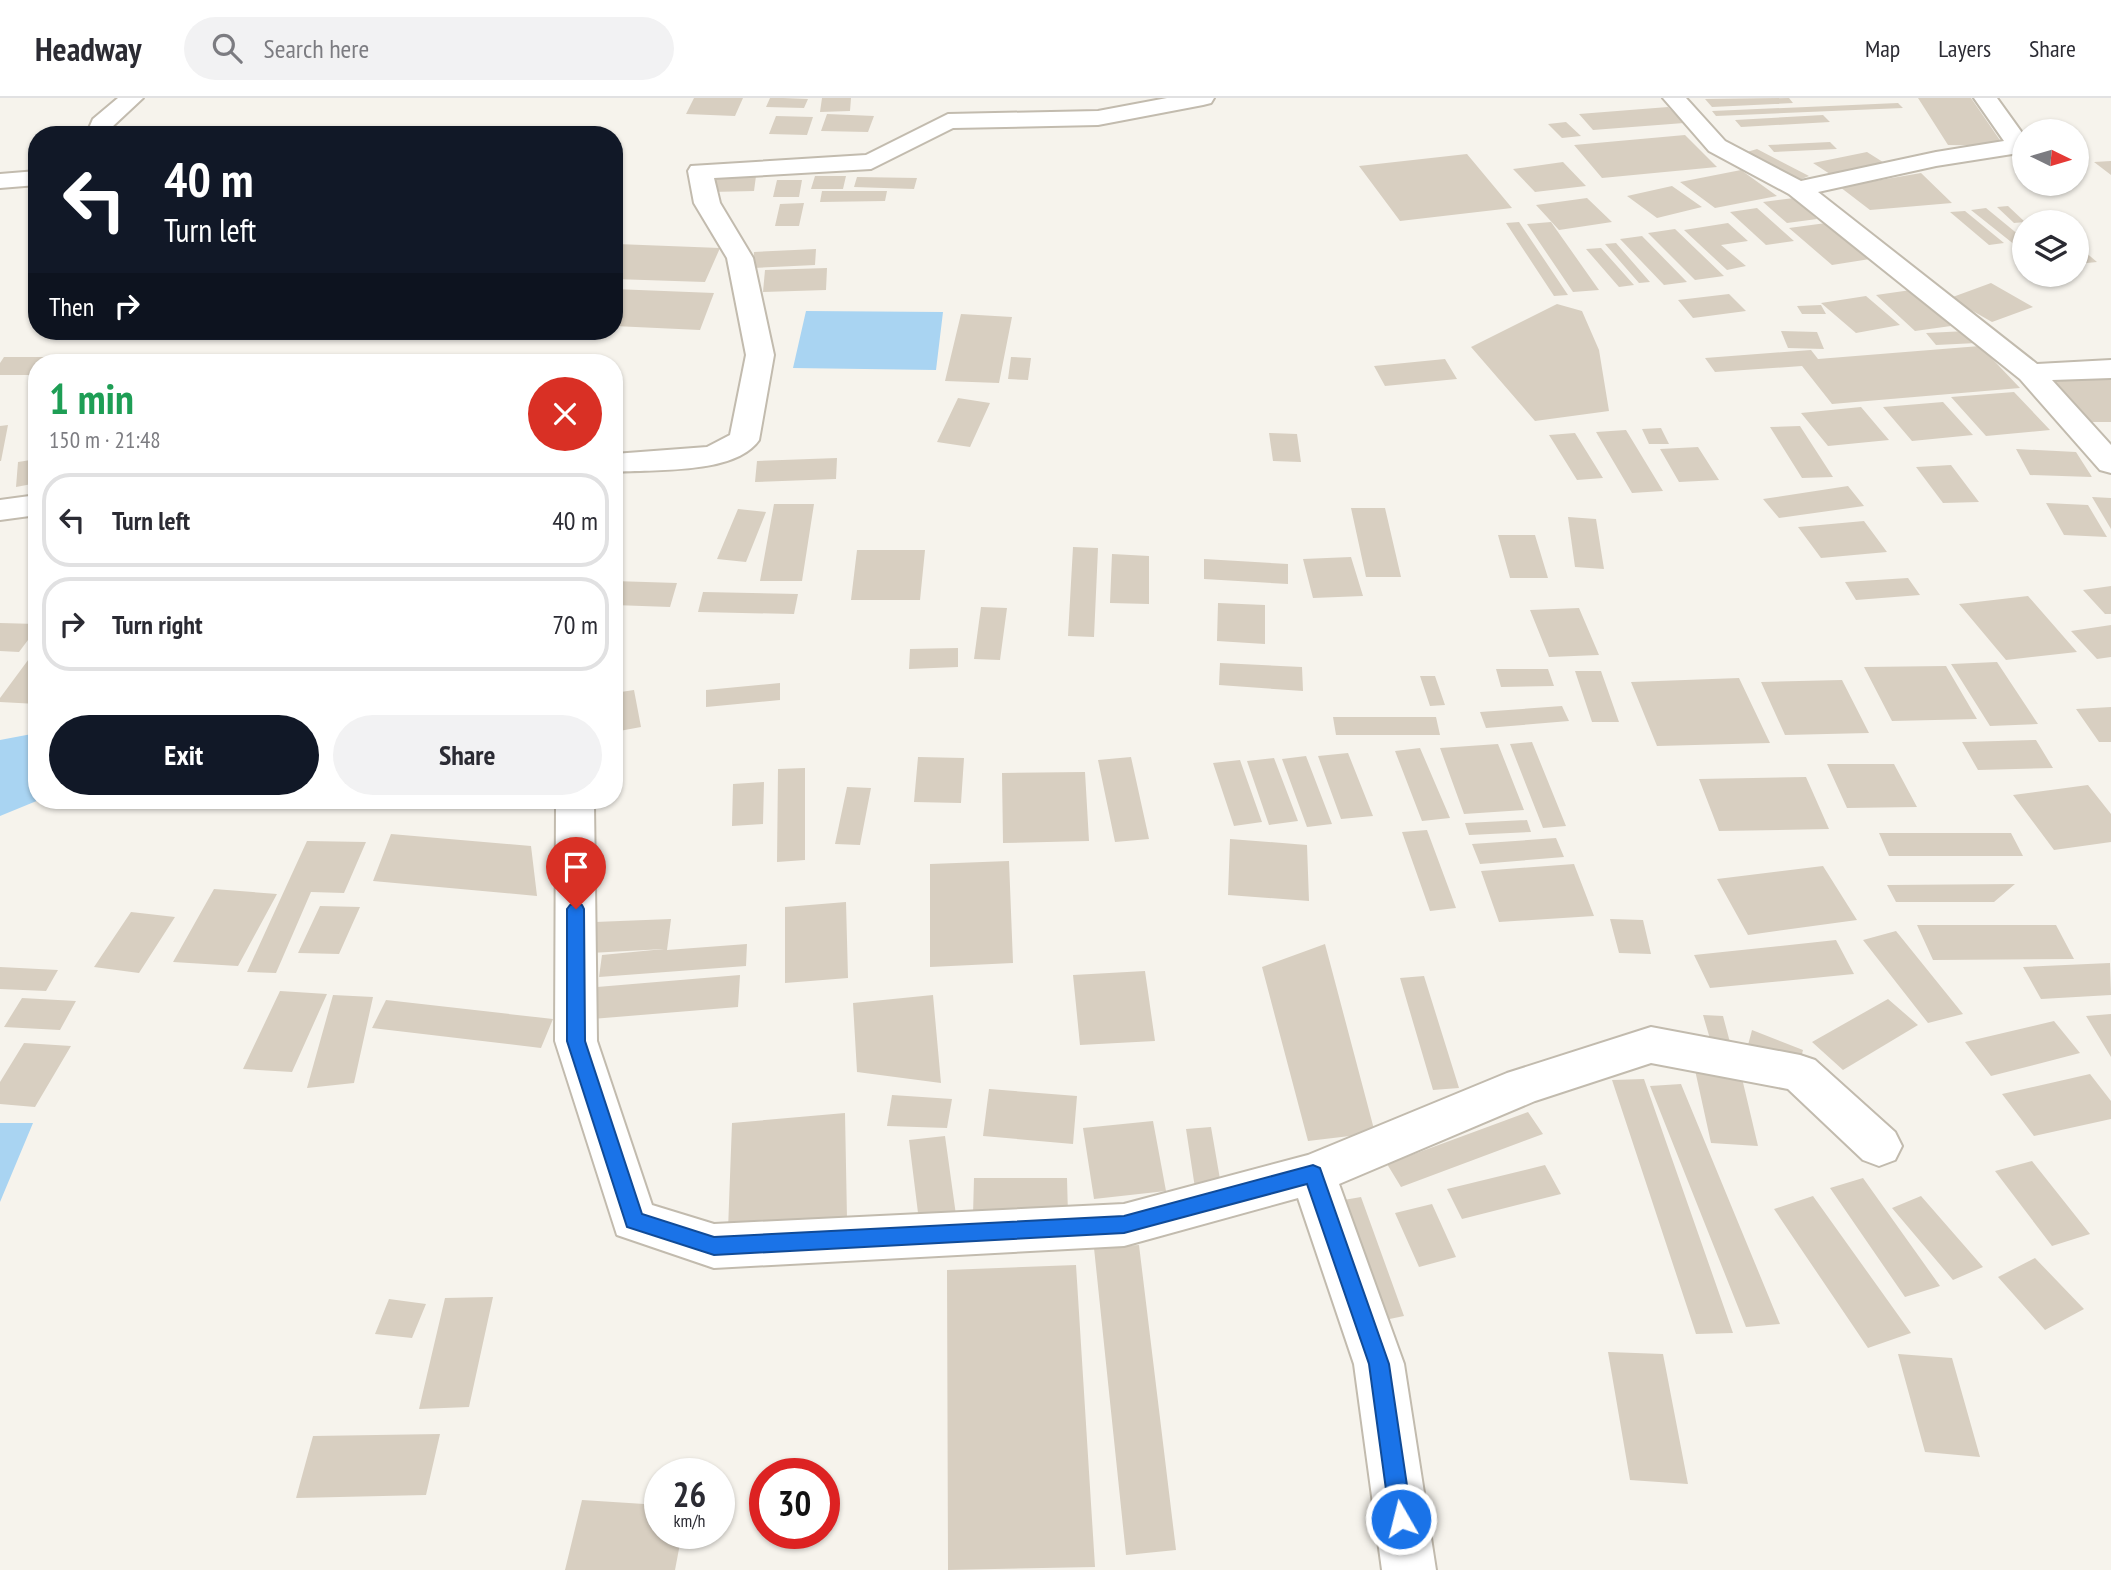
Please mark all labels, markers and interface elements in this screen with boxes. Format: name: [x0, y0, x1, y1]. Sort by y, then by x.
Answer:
search box: [184, 17, 674, 80]
text: Headway: [35, 27, 142, 70]
icon: search: [208, 29, 246, 67]
text: Search here: [264, 32, 369, 65]
text: Map: [1865, 33, 1900, 64]
text: Layers: [1938, 33, 1991, 64]
text: Share: [2029, 33, 2076, 64]
north arrow: [2012, 119, 2090, 196]
map controls: [2012, 119, 2089, 287]
text: 40 m: [164, 147, 253, 211]
icon: left: [49, 154, 140, 245]
text: Turn left: [164, 209, 256, 251]
button: layers: [2012, 210, 2089, 287]
icon: right: [108, 287, 146, 325]
text: Then: [49, 290, 94, 323]
text: 1 min: [49, 371, 134, 426]
button: close: [528, 377, 602, 451]
text: 150 m · 21:48: [49, 425, 161, 454]
icon: left: [53, 501, 91, 539]
text: Turn left: [112, 504, 190, 537]
text: 40 m: [552, 504, 598, 537]
icon: right: [53, 605, 91, 643]
text: Turn right: [112, 608, 203, 641]
text: 70 m: [552, 608, 598, 641]
button: Exit: [49, 715, 319, 795]
button: Share: [333, 715, 602, 795]
pin: [546, 837, 606, 909]
icon: arrive: [557, 848, 595, 886]
speed limit sign: 30: [749, 1458, 840, 1549]
text: 26: [673, 1471, 706, 1517]
position arrow: [1364, 1482, 1438, 1556]
text: km/h: [674, 1509, 705, 1532]

